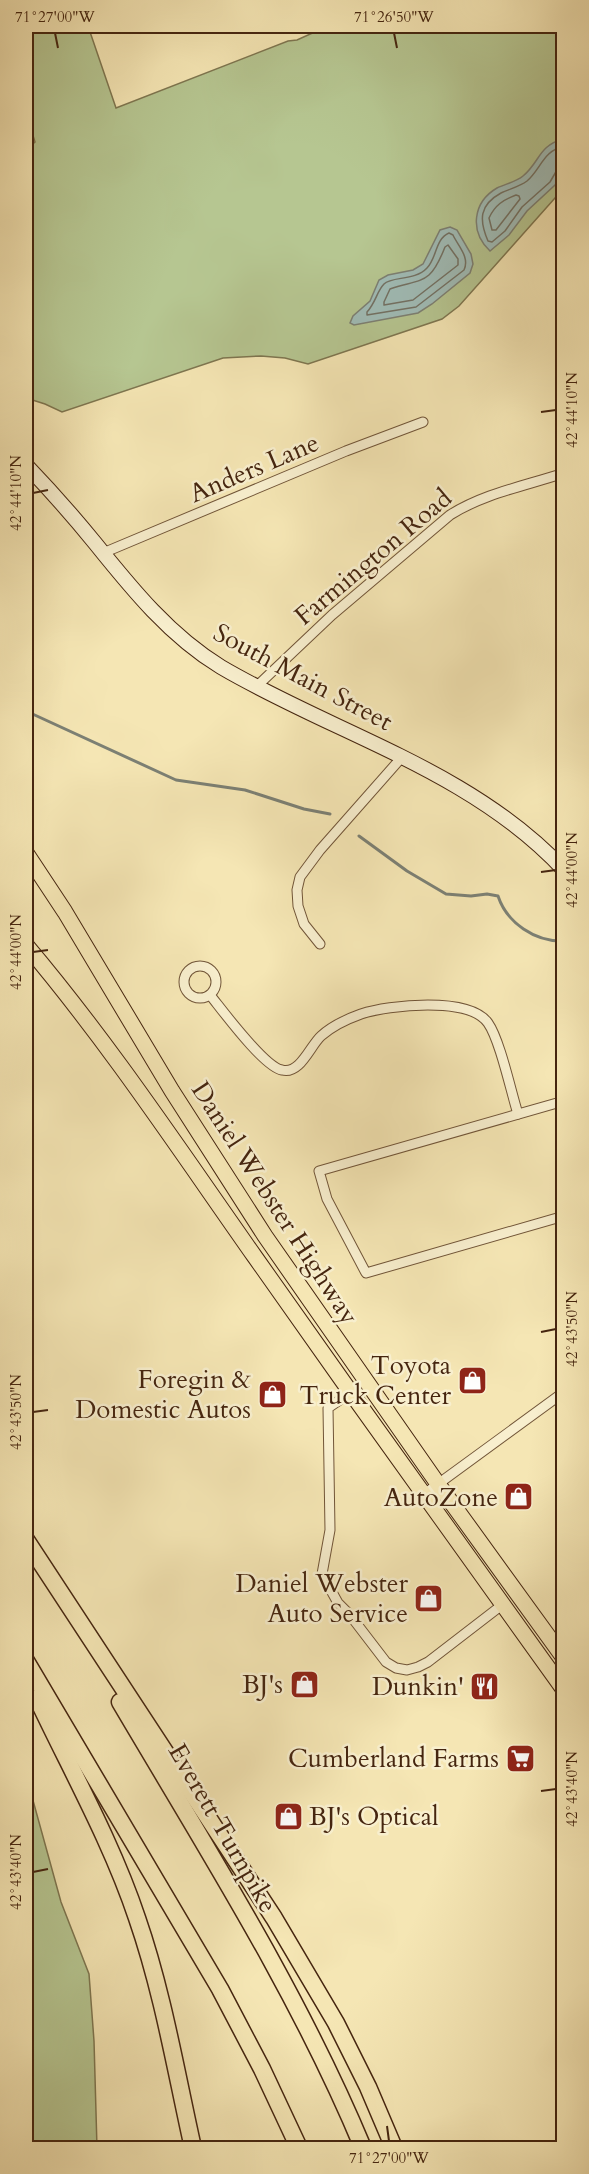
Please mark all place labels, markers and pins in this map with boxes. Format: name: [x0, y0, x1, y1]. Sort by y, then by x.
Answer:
place label: Toyota Truck Center: [299, 1348, 452, 1413]
place label: Foregin & Domestic Autos: [75, 1362, 251, 1427]
shop icon: Toyota Truck Center: [456, 1364, 488, 1396]
shop icon: Foregin & Domestic Autos: [256, 1378, 288, 1410]
place label: AutoZone: [384, 1480, 498, 1515]
shop icon: AutoZone: [503, 1481, 535, 1513]
place label: Daniel Webster Auto Service: [235, 1566, 409, 1631]
shop icon: Daniel Webster Auto Service: [413, 1582, 445, 1614]
place label: BJ's: [242, 1667, 283, 1702]
shop icon: BJ's: [288, 1668, 320, 1700]
place label: Dunkin': [372, 1669, 464, 1704]
restaurant icon: Dunkin': [469, 1670, 501, 1702]
place label: Cumberland Farms: [288, 1741, 499, 1776]
supermarket icon: Cumberland Farms: [504, 1742, 536, 1774]
place label: BJ's Optical: [309, 1799, 439, 1834]
shop icon: BJ's Optical: [272, 1800, 304, 1832]

